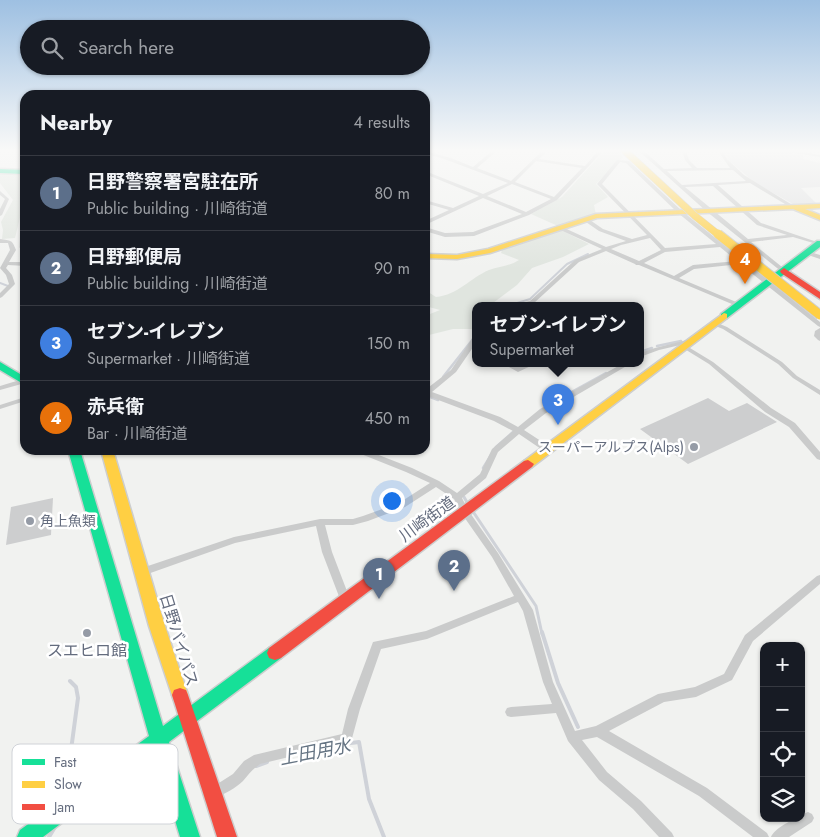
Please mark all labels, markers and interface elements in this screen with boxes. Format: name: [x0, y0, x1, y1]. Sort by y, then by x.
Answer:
search box: [20, 20, 430, 75]
icon: search: [38, 34, 66, 62]
text: Search here: [78, 34, 174, 61]
text: Nearby: [40, 108, 112, 138]
text: 4 results: [354, 111, 410, 134]
text: 日野警察署宮駐在所: [87, 168, 258, 195]
text: 1: [52, 182, 60, 205]
text: 80 m: [374, 182, 410, 205]
text: Public building · 川崎街道: [87, 197, 268, 220]
text: 日野郵便局: [87, 243, 182, 270]
pin: 4: [729, 243, 761, 284]
text: 2: [51, 257, 61, 280]
text: 90 m: [374, 257, 410, 280]
text: Public building · 川崎街道: [87, 272, 268, 295]
popup: [472, 302, 644, 367]
text: セブン-イレブン: [489, 311, 627, 338]
text: セブン-イレブン: [87, 318, 224, 345]
text: 3: [51, 332, 61, 355]
text: 150 m: [367, 332, 410, 355]
text: Supermarket: [489, 338, 574, 361]
text: Supermarket · 川崎街道: [87, 347, 250, 370]
pin: 3: [542, 384, 574, 425]
text: 赤兵衛: [87, 393, 144, 420]
text: 4: [50, 407, 62, 430]
text: 450 m: [365, 407, 410, 430]
text: Bar · 川崎街道: [87, 422, 188, 445]
place label: スーパーアルプス(Alps): [538, 437, 684, 457]
marker: スーパーアルプス(Alps): [688, 441, 700, 453]
your location: [379, 488, 405, 514]
street label: 川崎街道: [394, 491, 460, 547]
place label: 角上魚類: [40, 511, 96, 531]
marker: 角上魚類: [24, 515, 36, 527]
pin: 2: [438, 550, 470, 591]
pin: 1: [363, 558, 395, 599]
street label: 日野バイパス: [154, 591, 204, 689]
marker: スエヒロ館: [81, 627, 93, 639]
place label: スエヒロ館: [47, 639, 127, 662]
map controls: [760, 642, 805, 822]
button: +: [760, 642, 805, 687]
button: −: [760, 687, 805, 732]
water label: 上田用水: [277, 732, 355, 772]
button: locate: [760, 732, 805, 777]
legend: [12, 744, 178, 824]
text: Fast: [54, 752, 77, 772]
text: Slow: [54, 774, 82, 794]
button: layers: [760, 777, 805, 822]
text: Jam: [52, 797, 75, 817]

